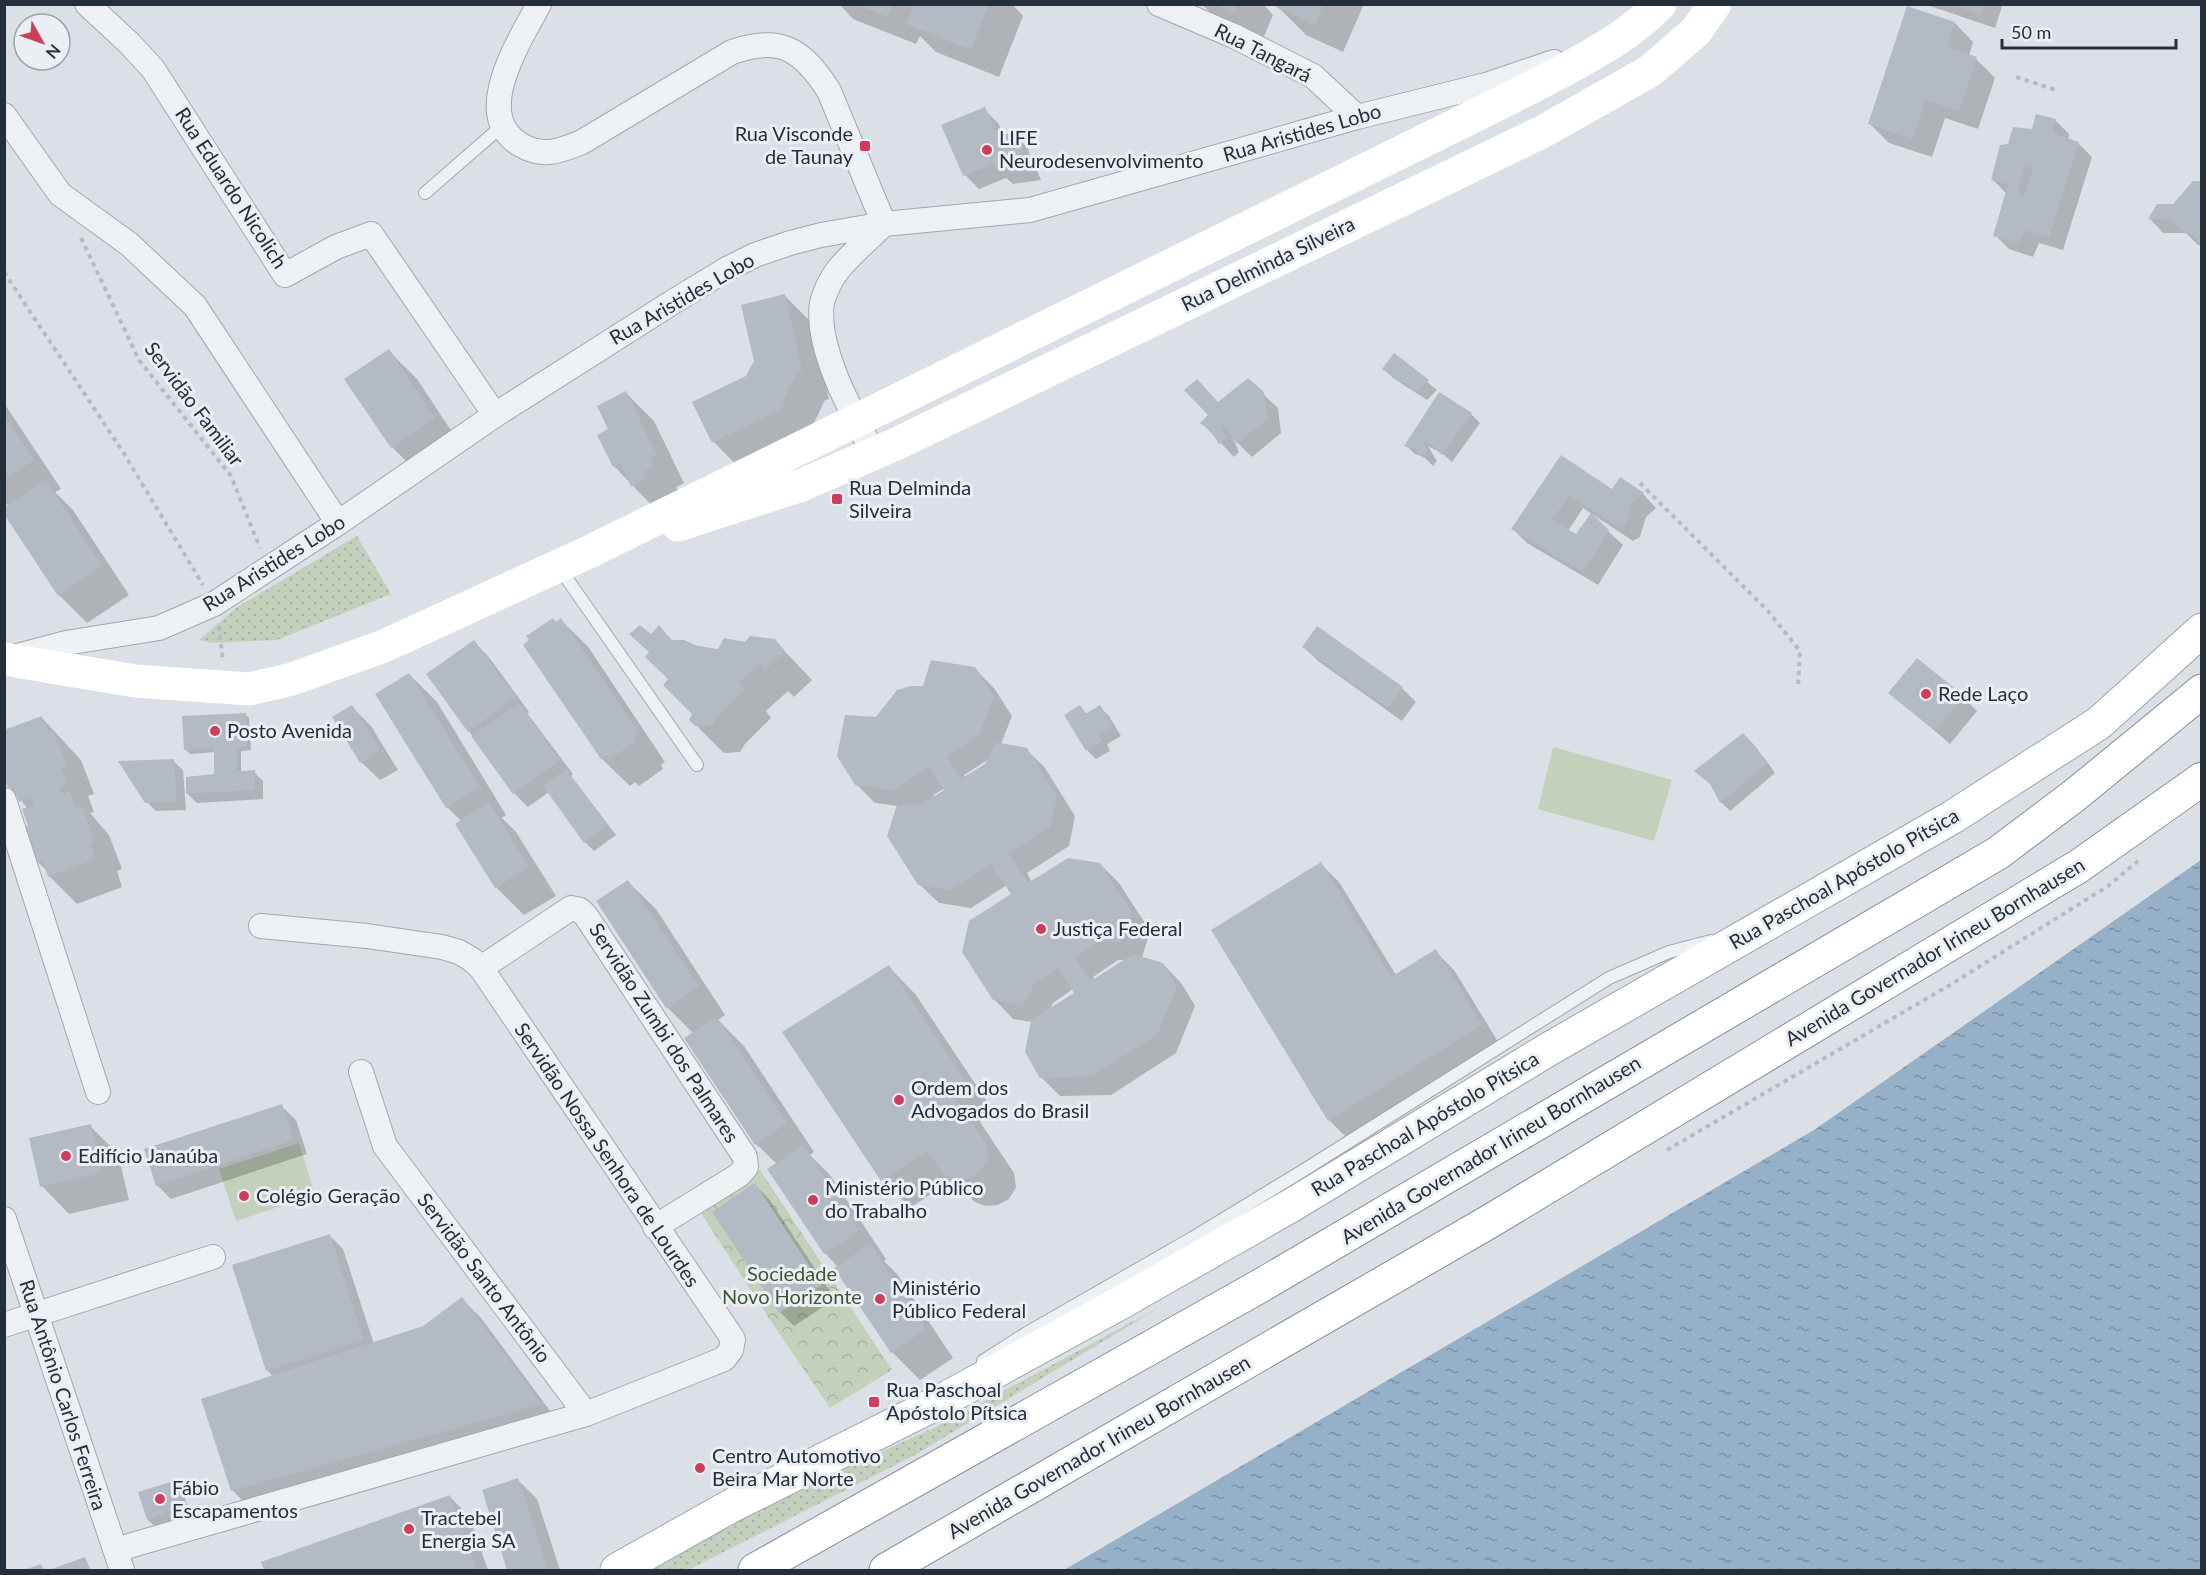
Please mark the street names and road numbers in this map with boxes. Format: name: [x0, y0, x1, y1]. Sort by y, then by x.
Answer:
street label: Rua Tangará: [1211, 17, 1316, 87]
street label: Rua Aristides Lobo: [1220, 98, 1383, 166]
street label: Rua Eduardo Nicolich: [171, 102, 293, 272]
street label: Rua Delminda Silveira: [1177, 211, 1358, 316]
street label: Rua Aristides Lobo: [605, 247, 758, 349]
street label: Servidão Familiar: [140, 337, 250, 471]
street label: Rua Aristides Lobo: [198, 509, 349, 616]
street label: Rua Paschoal Apóstolo Pítsica: [1724, 802, 1963, 954]
street label: Avenida Governador Irineu Bornhausen: [1780, 852, 2089, 1050]
street label: Servidão Zumbi dos Palmares: [585, 918, 745, 1147]
street label: Servidão Nossa Senhora de Lourdes: [510, 1018, 705, 1291]
street label: Rua Paschoal Apóstolo Pítsica: [1306, 1046, 1543, 1201]
street label: Avenida Governador Irineu Bornhausen: [1336, 1050, 1645, 1248]
street label: Servidão Santo Antônio: [413, 1188, 556, 1367]
street label: Rua Antônio Carlos Ferreira: [15, 1276, 113, 1513]
street label: Avenida Governador Irineu Bornhausen: [943, 1349, 1254, 1543]

